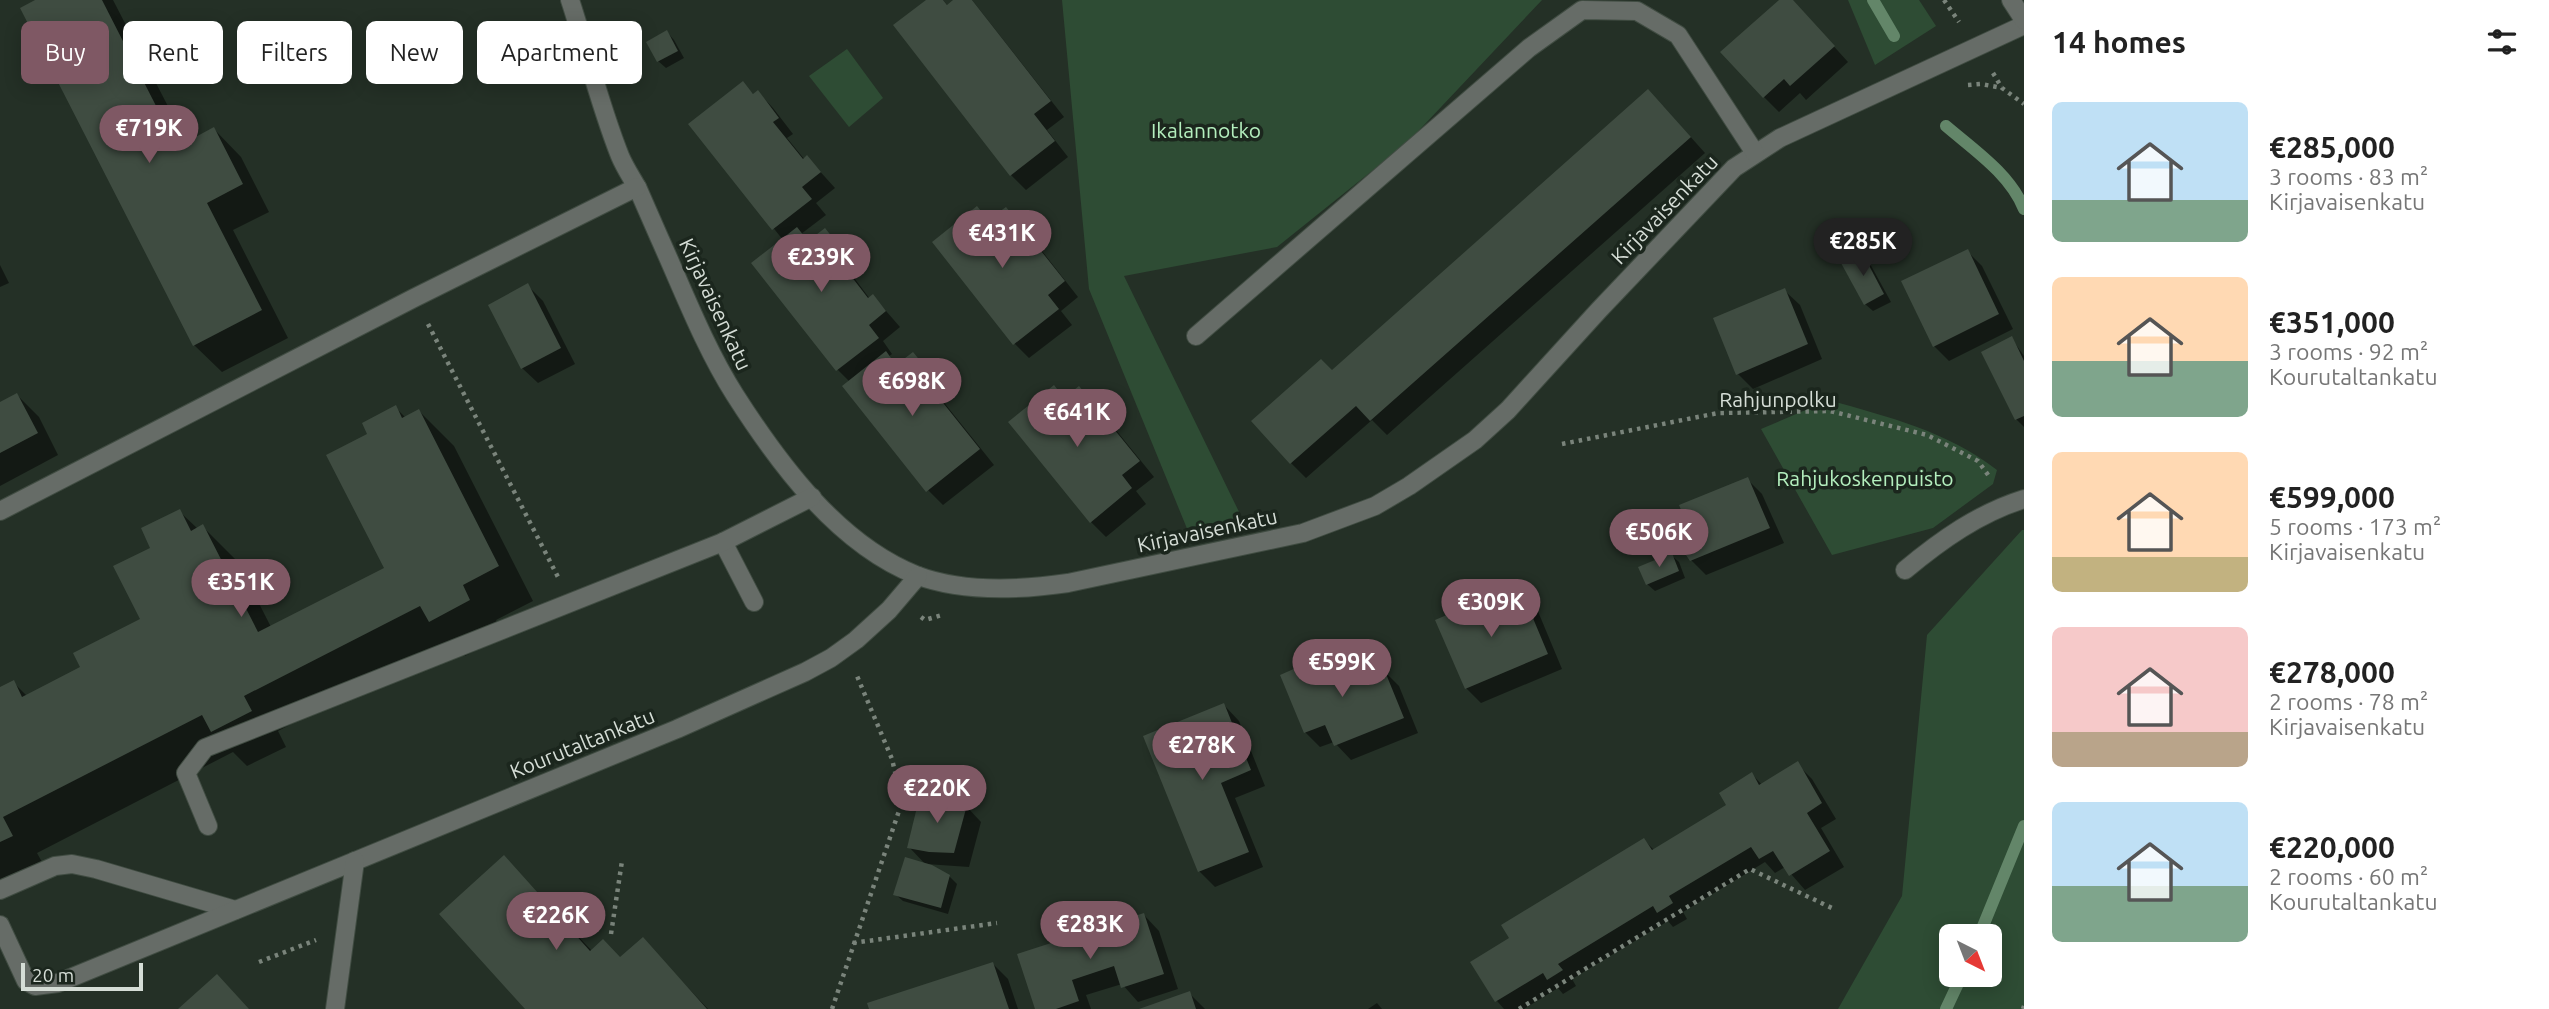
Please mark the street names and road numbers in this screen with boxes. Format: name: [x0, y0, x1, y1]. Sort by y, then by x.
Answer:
street label: Kirjavaisenkatu: [1606, 149, 1722, 269]
street label: Kirjavaisenkatu: [675, 234, 757, 374]
street label: Rahjunpolku: [1719, 387, 1837, 411]
street label: Kirjavaisenkatu: [1135, 503, 1279, 557]
street label: Kourutaltankatu: [506, 703, 658, 783]

